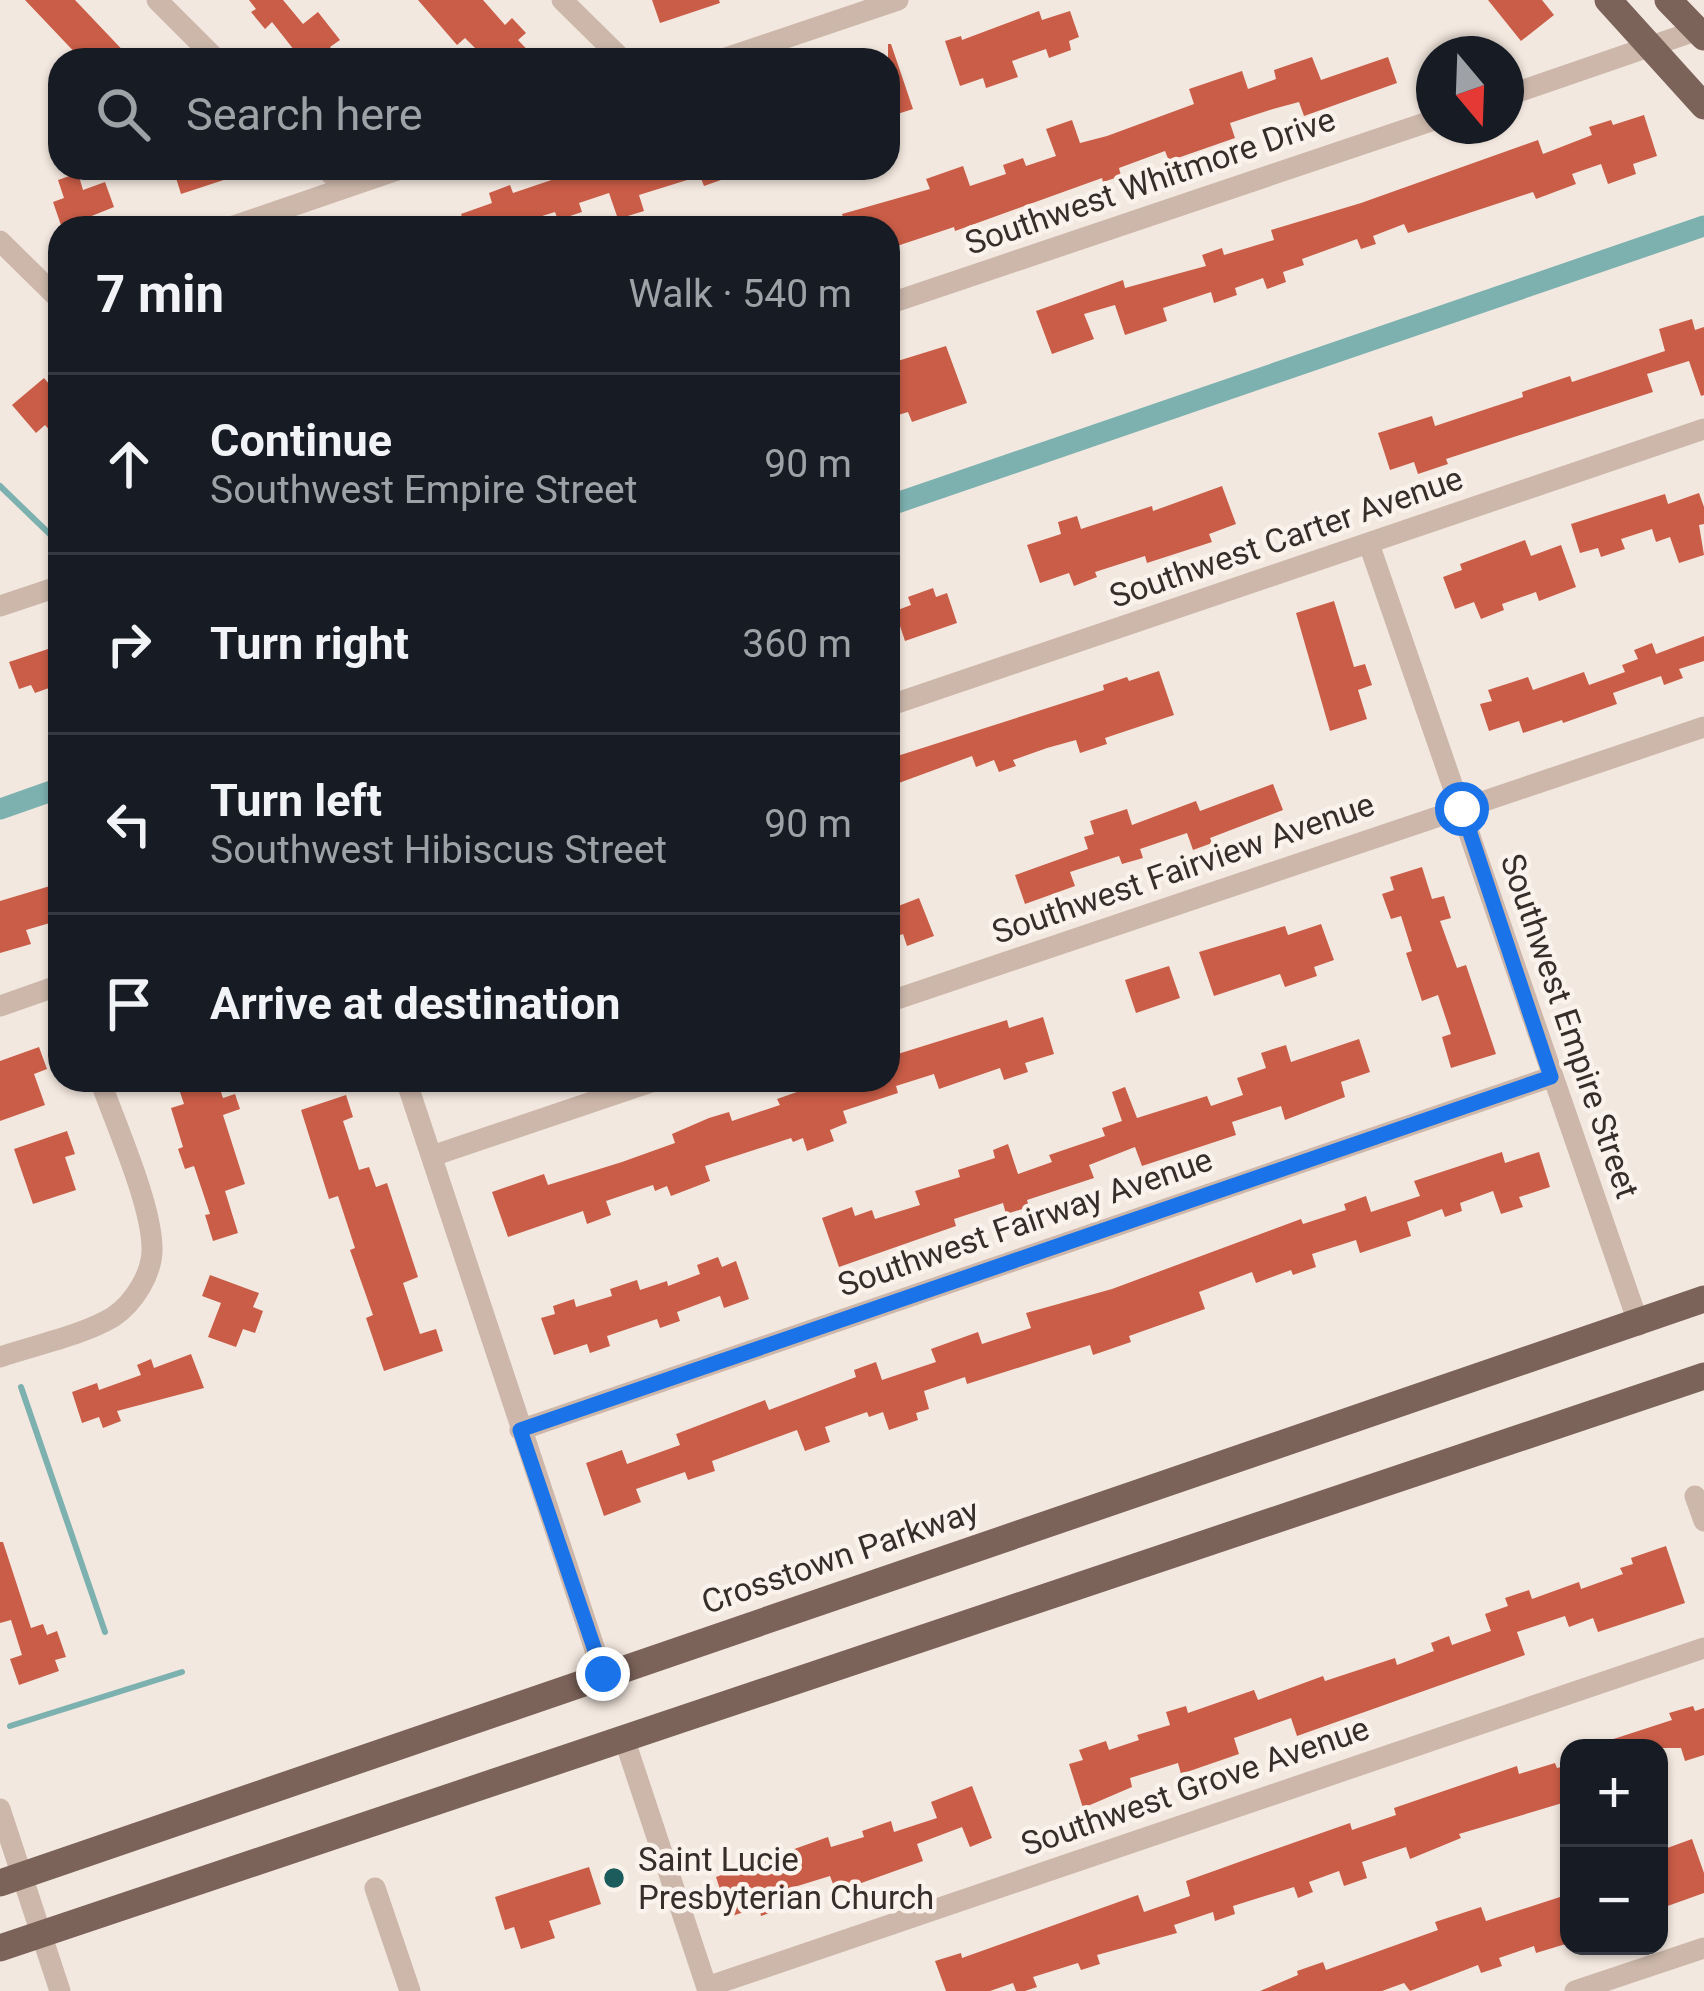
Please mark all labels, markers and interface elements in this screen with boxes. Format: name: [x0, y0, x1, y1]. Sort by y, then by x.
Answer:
north arrow: [1416, 36, 1524, 144]
search box: [48, 48, 900, 180]
icon: search: [90, 81, 156, 147]
text: Search here: [186, 88, 423, 141]
street label: Southwest Whitmore Drive: [960, 99, 1340, 263]
text: 7 min: [96, 265, 224, 324]
text: Walk · 540 m: [628, 271, 852, 317]
text: Continue: [210, 414, 392, 467]
icon: ahead: [96, 431, 162, 497]
text: 90 m: [764, 441, 852, 487]
street label: Southwest Carter Avenue: [1104, 458, 1468, 616]
text: Southwest Empire Street: [210, 467, 638, 513]
icon: right: [96, 611, 162, 677]
text: Turn right: [210, 617, 409, 670]
text: 360 m: [742, 621, 852, 667]
text: Turn left: [210, 774, 382, 827]
route start: [1435, 782, 1489, 836]
street label: Southwest Fairview Avenue: [987, 784, 1379, 952]
icon: left: [96, 791, 162, 857]
text: 90 m: [764, 801, 852, 847]
text: Southwest Hibiscus Street: [210, 827, 667, 873]
street label: Southwest Empire Street: [1493, 849, 1647, 1203]
icon: arrive: [96, 971, 162, 1037]
text: Arrive at destination: [210, 977, 621, 1030]
street label: Southwest Fairway Avenue: [833, 1140, 1217, 1304]
street label: Crosstown Parkway: [696, 1490, 984, 1622]
route end: [576, 1647, 630, 1701]
street label: Southwest Grove Avenue: [1016, 1708, 1374, 1864]
map controls: [1560, 1739, 1668, 1955]
button: +: [1560, 1739, 1668, 1847]
place label: Saint Lucie Presbyterian Church: [638, 1840, 934, 1917]
button: −: [1560, 1847, 1668, 1955]
marker: Saint Lucie Presbyterian Church: [601, 1865, 627, 1891]

